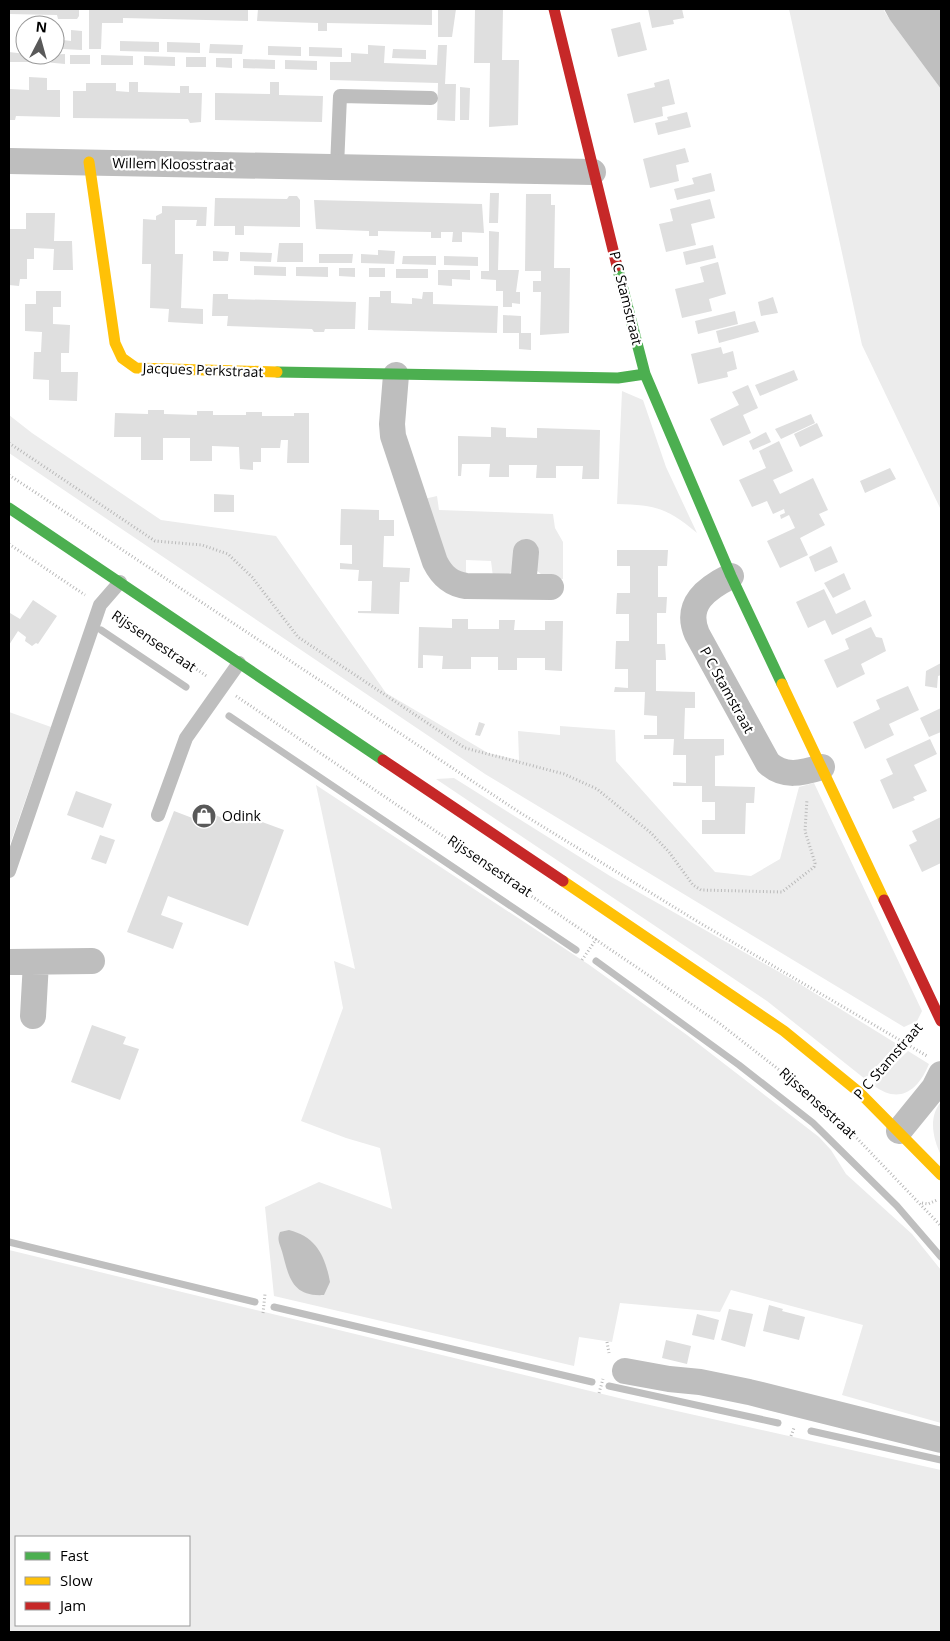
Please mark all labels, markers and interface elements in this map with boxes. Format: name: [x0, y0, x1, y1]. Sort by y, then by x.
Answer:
north arrow: [15, 15, 65, 65]
text: N: [35, 17, 48, 37]
street label: Willem Kloosstraat: [112, 153, 234, 174]
street label: P C Stamstraat: [606, 249, 647, 347]
street label: Jacques Perkstraat: [140, 358, 264, 381]
street label: Rijssensestraat: [108, 605, 200, 676]
street label: P C Stamstraat: [696, 643, 759, 736]
shop icon: Odink: [191, 803, 217, 829]
place label: Odink: [222, 806, 262, 825]
street label: Rijssensestraat: [444, 830, 536, 901]
street label: P C Stamstraat: [849, 1018, 926, 1103]
street label: Rijssensestraat: [776, 1063, 861, 1142]
legend: [15, 1536, 190, 1626]
text: Fast: [60, 1545, 89, 1565]
text: Slow: [60, 1570, 93, 1590]
text: Jam: [58, 1595, 86, 1615]

